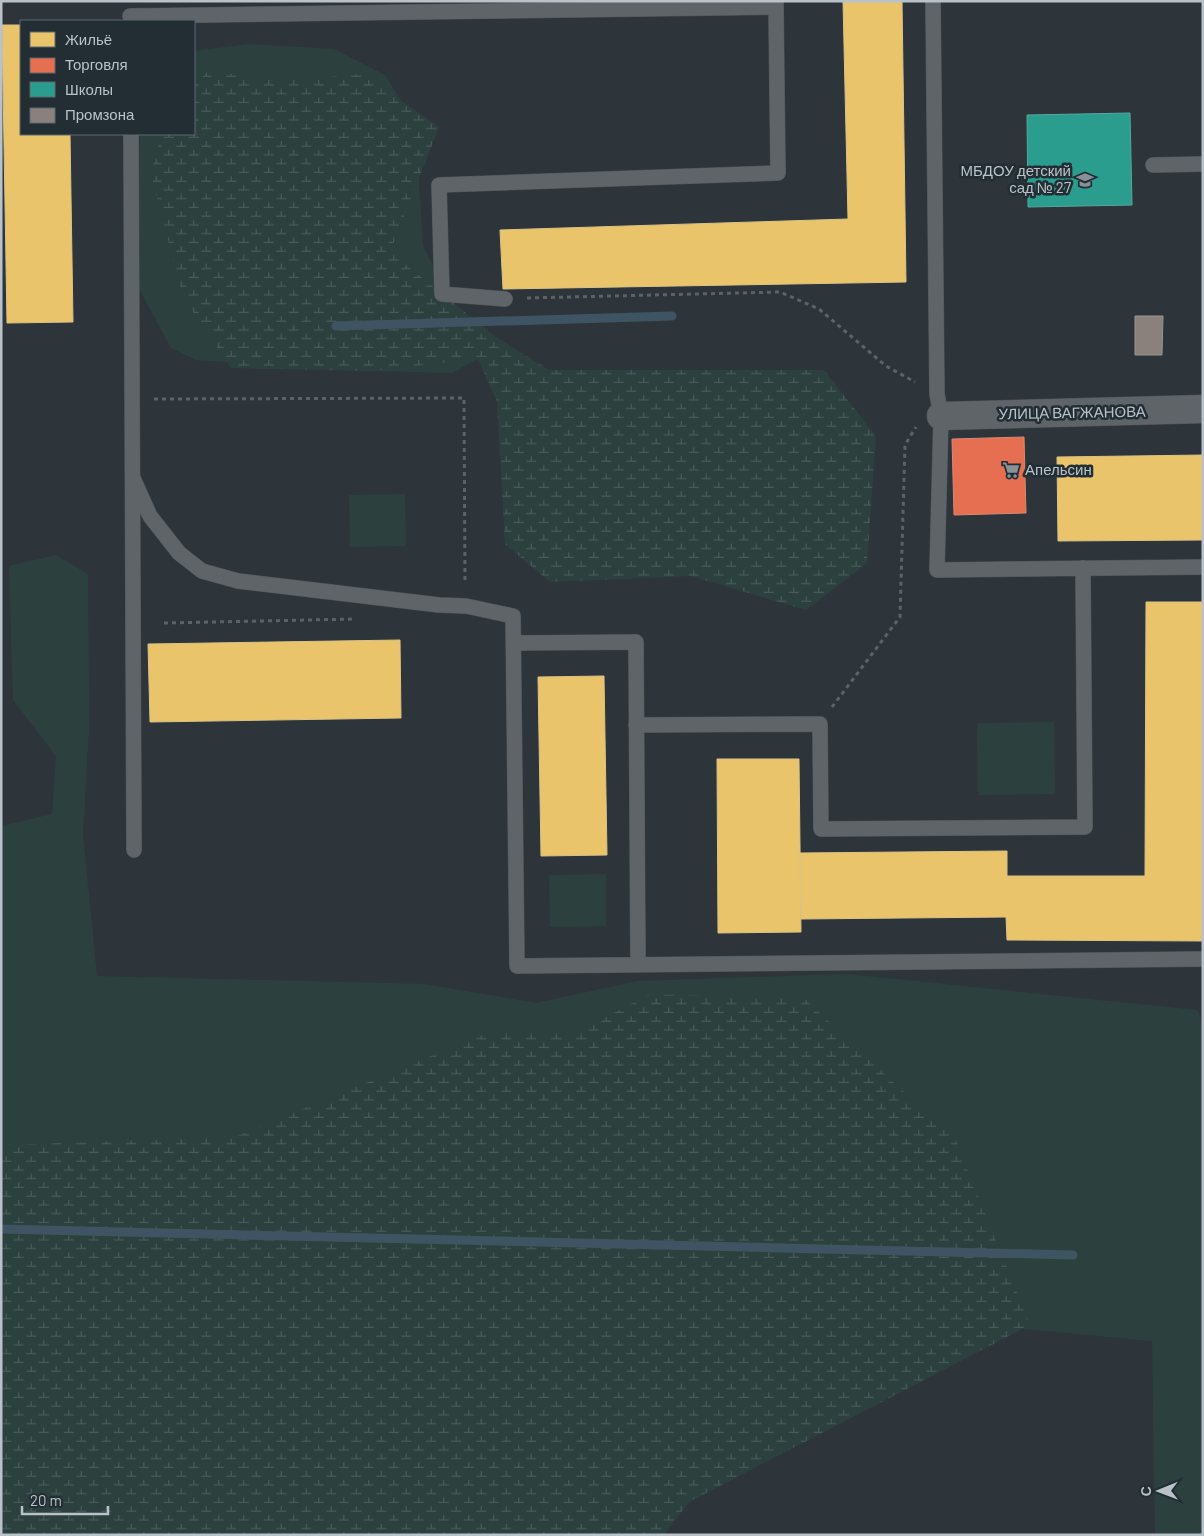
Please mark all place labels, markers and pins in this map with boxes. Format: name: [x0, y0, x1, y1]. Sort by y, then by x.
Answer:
place label: МБДОУ детский сад № 27: [961, 161, 1071, 196]
school or university icon: МБДОУ детский сад № 27: [1075, 170, 1095, 190]
supermarket icon: Апельсин: [1001, 460, 1021, 480]
place label: Апельсин: [1025, 460, 1092, 478]

